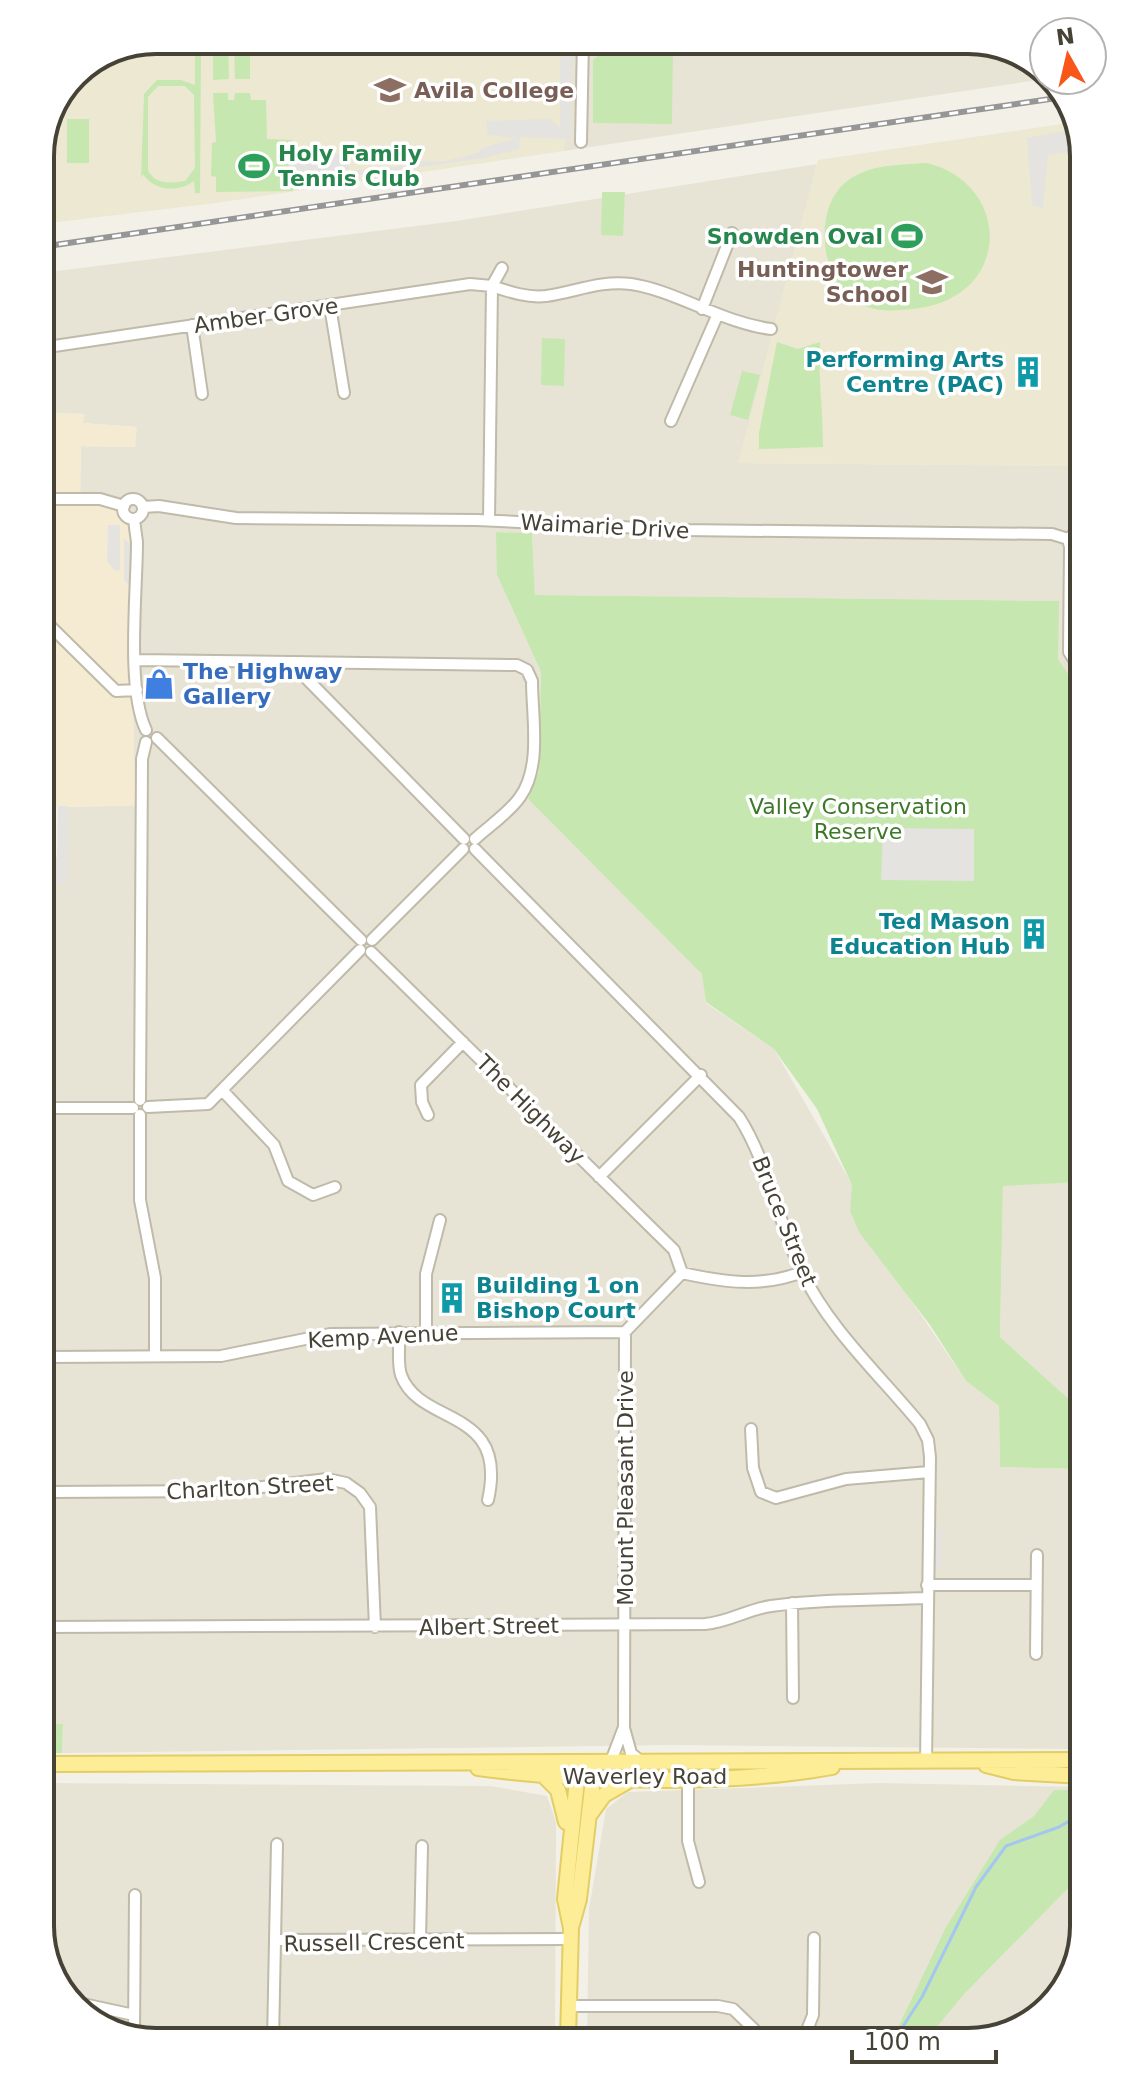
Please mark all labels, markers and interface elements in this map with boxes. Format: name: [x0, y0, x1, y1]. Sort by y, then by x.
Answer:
north arrow: [1028, 16, 1108, 96]
text: N: [1054, 23, 1076, 50]
school or university icon: Avila College: [373, 73, 407, 107]
place label: Avila College: [414, 78, 574, 103]
place label: Holy Family Tennis Club: [278, 141, 422, 191]
sports icon: Holy Family Tennis Club: [237, 149, 271, 183]
sports icon: Snowden Oval: [890, 219, 924, 253]
place label: Snowden Oval: [707, 224, 883, 249]
place label: Huntingtower School: [737, 257, 908, 307]
school or university icon: Huntingtower School: [915, 265, 949, 299]
street label: Amber Grove: [192, 293, 340, 338]
place label: Performing Arts Centre (PAC): [806, 347, 1004, 397]
building icon: Performing Arts Centre (PAC): [1011, 355, 1045, 389]
street label: Waimarie Drive: [520, 510, 690, 543]
place label: The Highway Gallery: [183, 659, 342, 709]
shop icon: The Highway Gallery: [142, 667, 176, 701]
park label: Valley Conservation Reserve: [749, 794, 967, 844]
place label: Ted Mason Education Hub: [829, 909, 1010, 959]
building icon: Ted Mason Education Hub: [1017, 917, 1051, 951]
street label: The Highway: [471, 1049, 590, 1169]
street label: Bruce Street: [747, 1153, 822, 1290]
place label: Building 1 on Bishop Court: [476, 1273, 640, 1323]
building icon: Building 1 on Bishop Court: [435, 1281, 469, 1315]
street label: Kemp Avenue: [307, 1320, 459, 1353]
street label: Mount Pleasant Drive: [613, 1370, 638, 1606]
street label: Charlton Street: [166, 1471, 335, 1504]
street label: Albert Street: [419, 1613, 560, 1640]
street label: Waverley Road: [563, 1764, 727, 1789]
street label: Russell Crescent: [283, 1928, 465, 1957]
scale bar: [852, 2014, 996, 2064]
text: 100 m: [864, 2028, 941, 2056]

